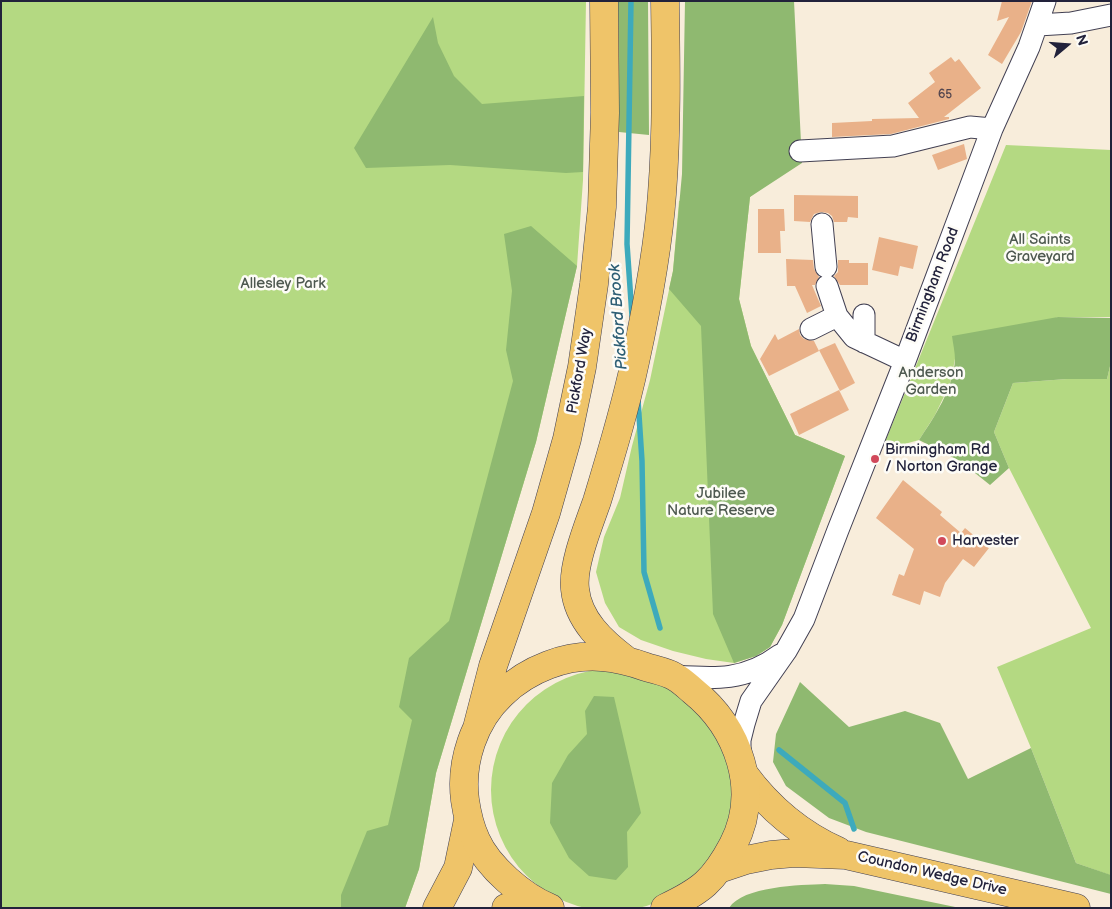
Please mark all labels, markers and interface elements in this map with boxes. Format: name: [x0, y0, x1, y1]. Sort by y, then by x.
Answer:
north arrow: [1042, 20, 1092, 70]
text: N: [1072, 33, 1091, 48]
house number: 65: [938, 88, 952, 102]
street label: Birmingham Road: [903, 225, 963, 345]
park label: All Saints Graveyard: [1005, 231, 1075, 266]
water label: Pickford Brook: [606, 263, 632, 371]
park label: Allesley Park: [241, 275, 325, 293]
street label: Pickford Way: [564, 327, 596, 415]
park label: Anderson Garden: [899, 364, 963, 399]
place label: Birmingham Rd / Norton Grange: [885, 441, 997, 476]
marker: Birmingham Rd / Norton Grange: [869, 453, 881, 465]
park label: Jubilee Nature Reserve: [667, 485, 775, 520]
place label: Harvester: [952, 532, 1019, 550]
marker: Harvester: [936, 535, 948, 547]
street label: Coundon Wedge Drive: [856, 848, 1008, 900]

